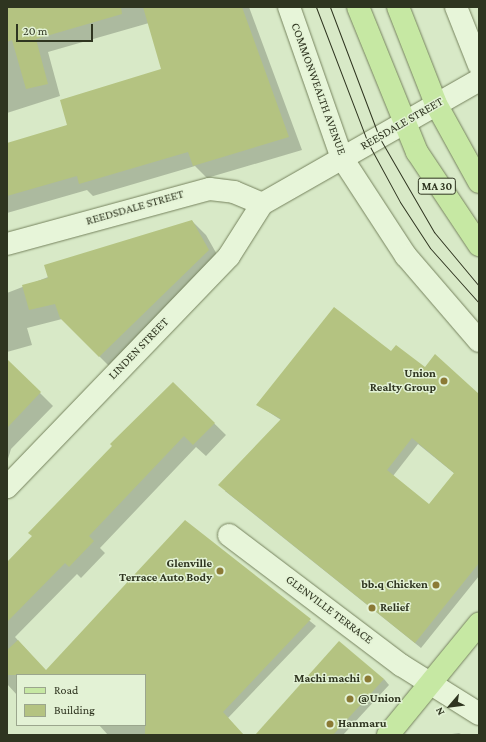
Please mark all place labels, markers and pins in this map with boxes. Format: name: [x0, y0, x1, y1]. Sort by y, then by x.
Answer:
place label: Union Realty Group: [370, 367, 436, 395]
marker: Union Realty Group: [439, 376, 449, 386]
place label: Glenville Terrace Auto Body: [119, 557, 212, 585]
marker: Glenville Terrace Auto Body: [215, 566, 225, 576]
place label: bb.q Chicken: [361, 578, 428, 592]
marker: bb.q Chicken: [431, 580, 441, 590]
place label: Relief: [380, 601, 409, 615]
marker: Relief: [367, 603, 377, 613]
place label: Machi machi: [294, 672, 360, 686]
marker: Machi machi: [363, 674, 373, 684]
place label: @Union: [358, 692, 401, 706]
marker: @Union: [345, 694, 355, 704]
place label: Hanmaru: [338, 717, 387, 731]
marker: Hanmaru: [325, 719, 335, 729]

